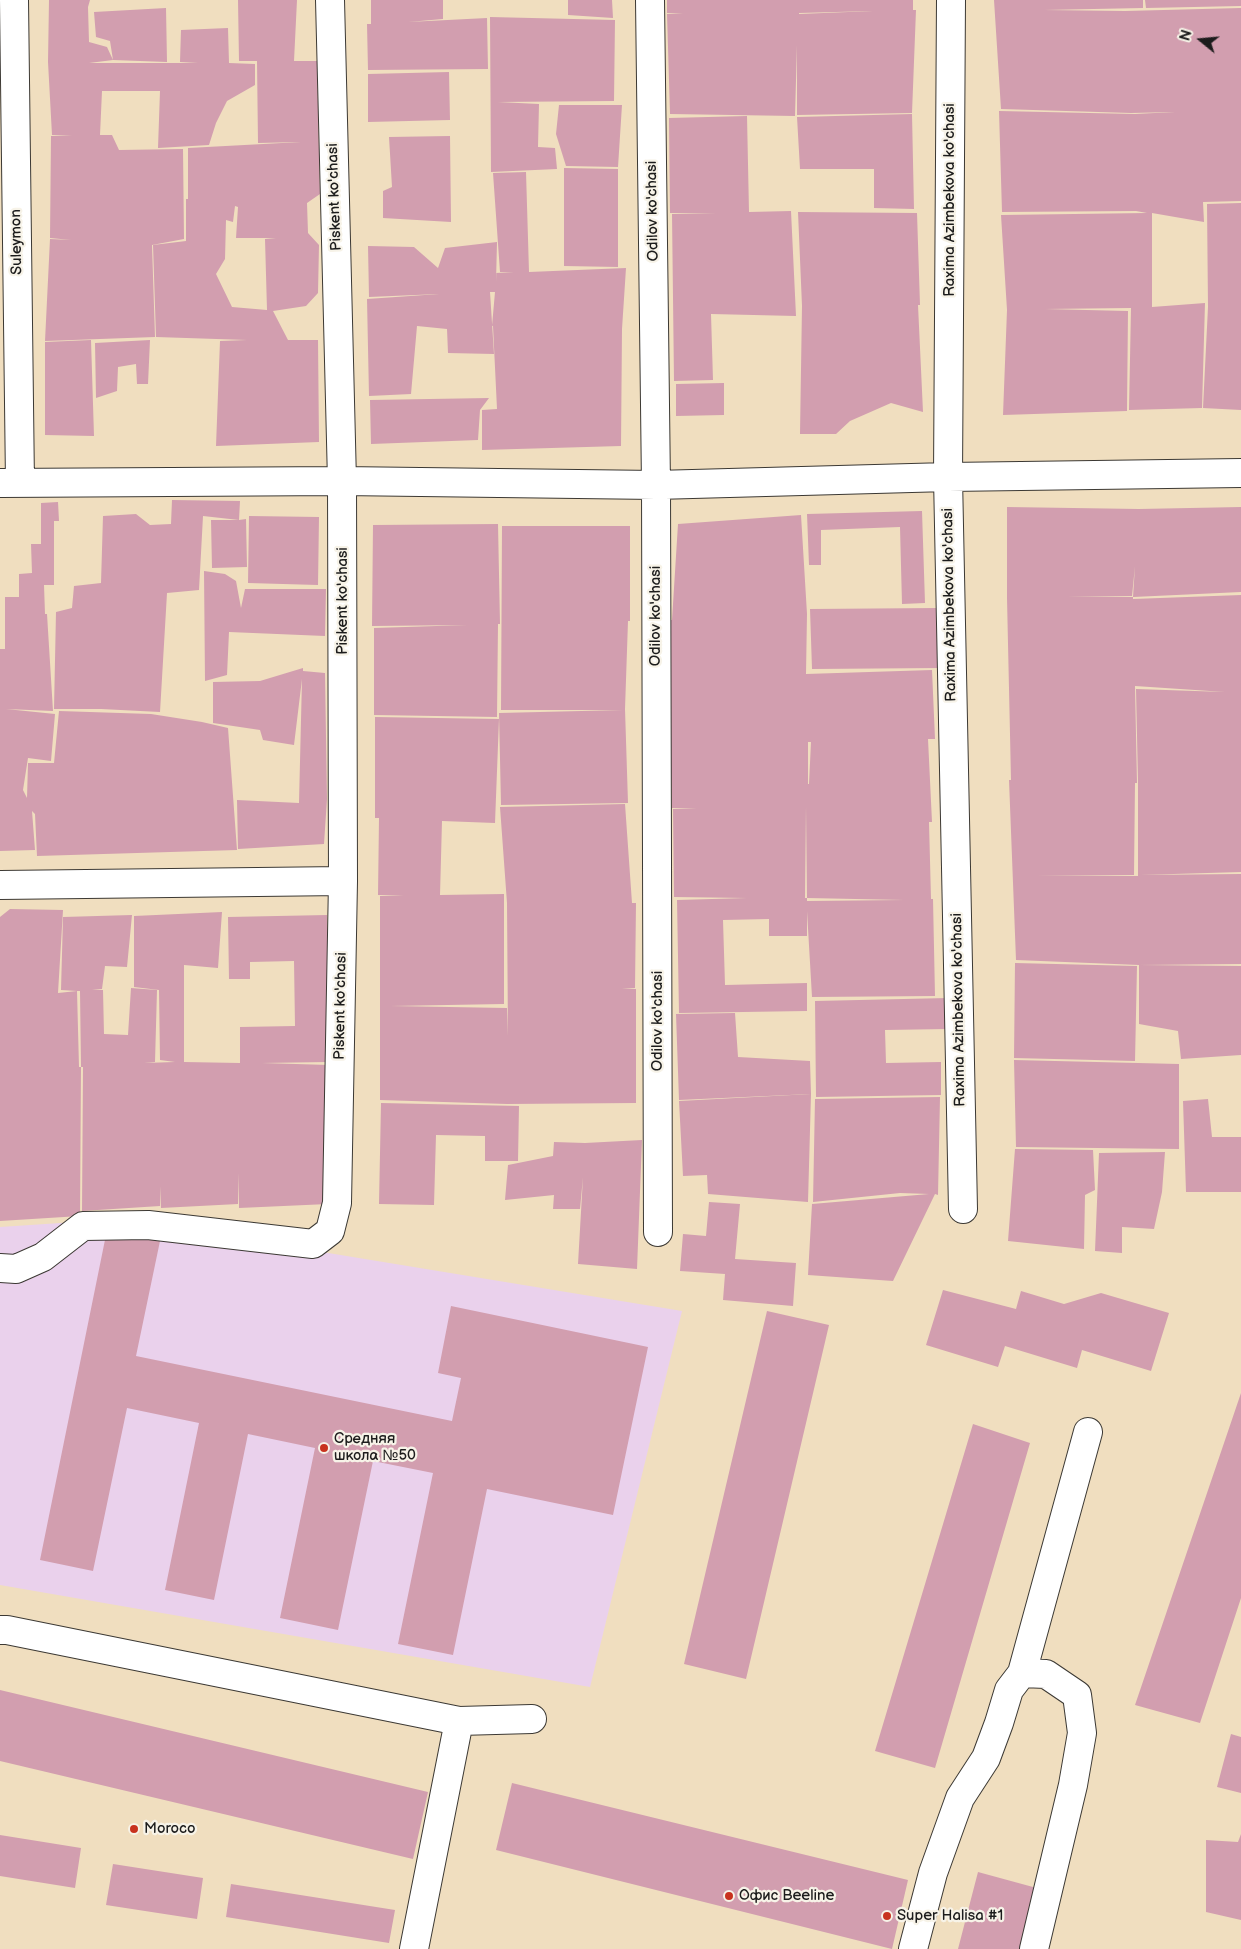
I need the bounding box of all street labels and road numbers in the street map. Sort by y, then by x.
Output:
street label: Raxima Azimbekova ko'chasi [941,103,959,297]
street label: Piskent ko'chasi [324,143,346,251]
street label: Odilov ko'chasi [643,161,663,261]
street label: Suleymon [7,209,27,275]
street label: Raxima Azimbekova ko'chasi [939,508,961,702]
street label: Piskent ko'chasi [334,547,352,655]
street label: Odilov ko'chasi [647,566,665,666]
street label: Raxima Azimbekova ko'chasi [948,913,970,1107]
street label: Piskent ko'chasi [331,952,351,1060]
street label: Odilov ko'chasi [649,971,667,1071]

